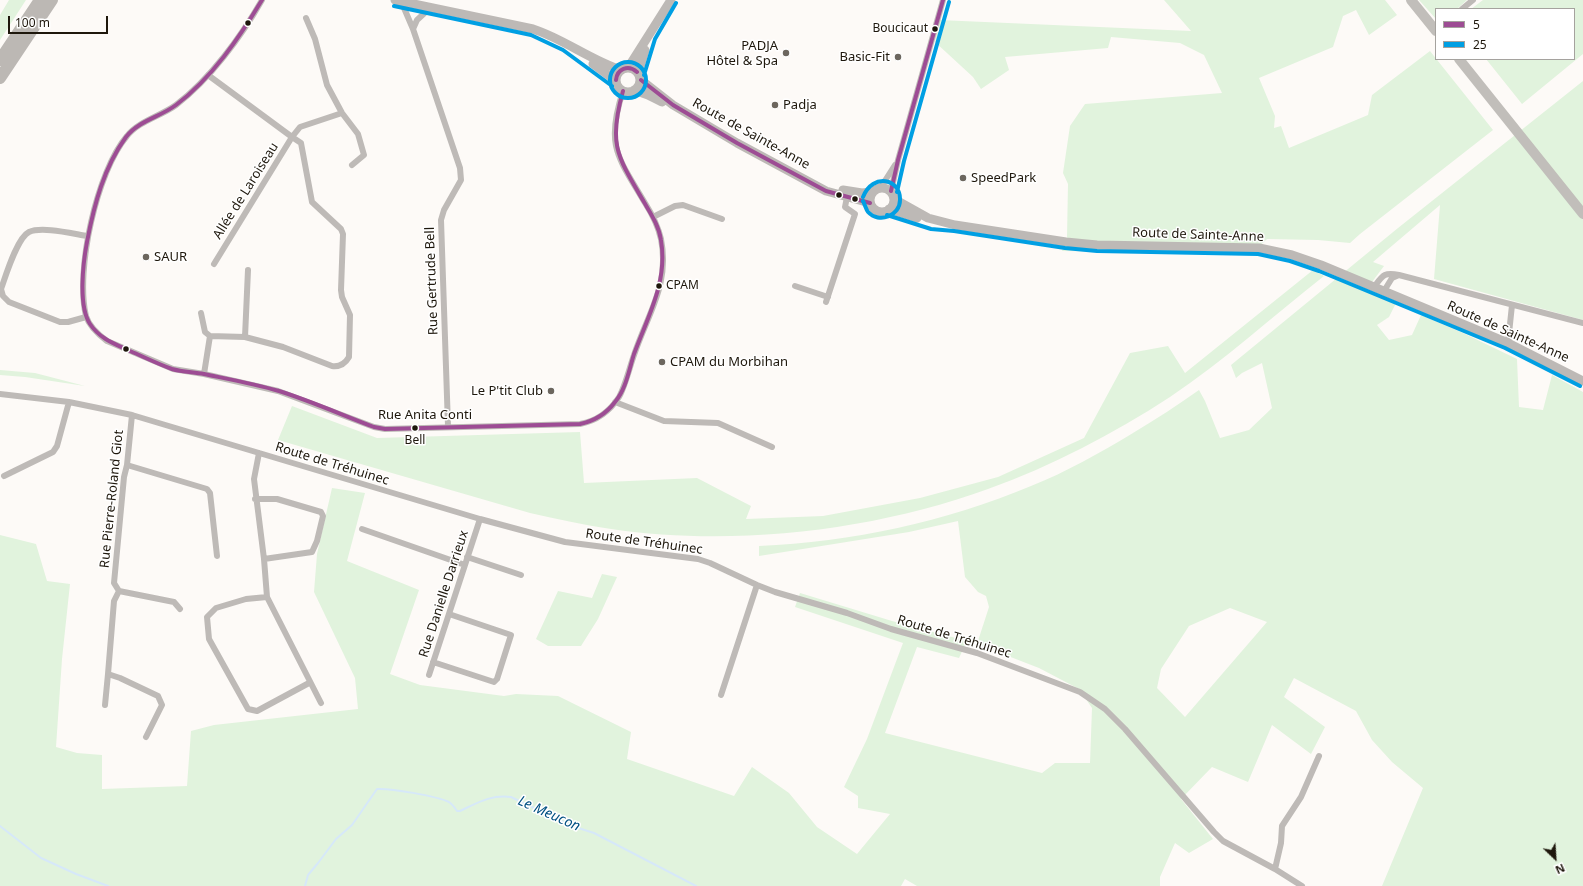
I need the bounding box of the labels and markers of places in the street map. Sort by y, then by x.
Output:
unlabelled marker [243,18,253,28]
place label: Boucicaut [872,22,928,36]
marker: Boucicaut [930,24,940,34]
place label: PADJA Hôtel & Spa [706,38,778,69]
marker: PADJA Hôtel & Spa [781,48,791,58]
place label: Basic-Fit [839,49,890,65]
marker: Basic-Fit [893,52,903,62]
place label: Padja [783,97,817,113]
marker: Padja [770,100,780,110]
place label: SpeedPark [971,170,1036,186]
marker: SpeedPark [958,173,968,183]
unlabelled marker [834,190,844,200]
unlabelled marker [850,194,860,204]
place label: SAUR [154,249,187,265]
marker: SAUR [141,252,151,262]
place label: CPAM [666,279,699,293]
marker: CPAM [654,281,664,291]
unlabelled marker [121,344,131,354]
place label: CPAM du Morbihan [670,354,788,370]
marker: CPAM du Morbihan [657,357,667,367]
place label: Le P'tit Club [471,383,543,399]
marker: Le P'tit Club [546,386,556,396]
marker: Bell [410,423,420,433]
place label: Bell [405,434,425,448]

